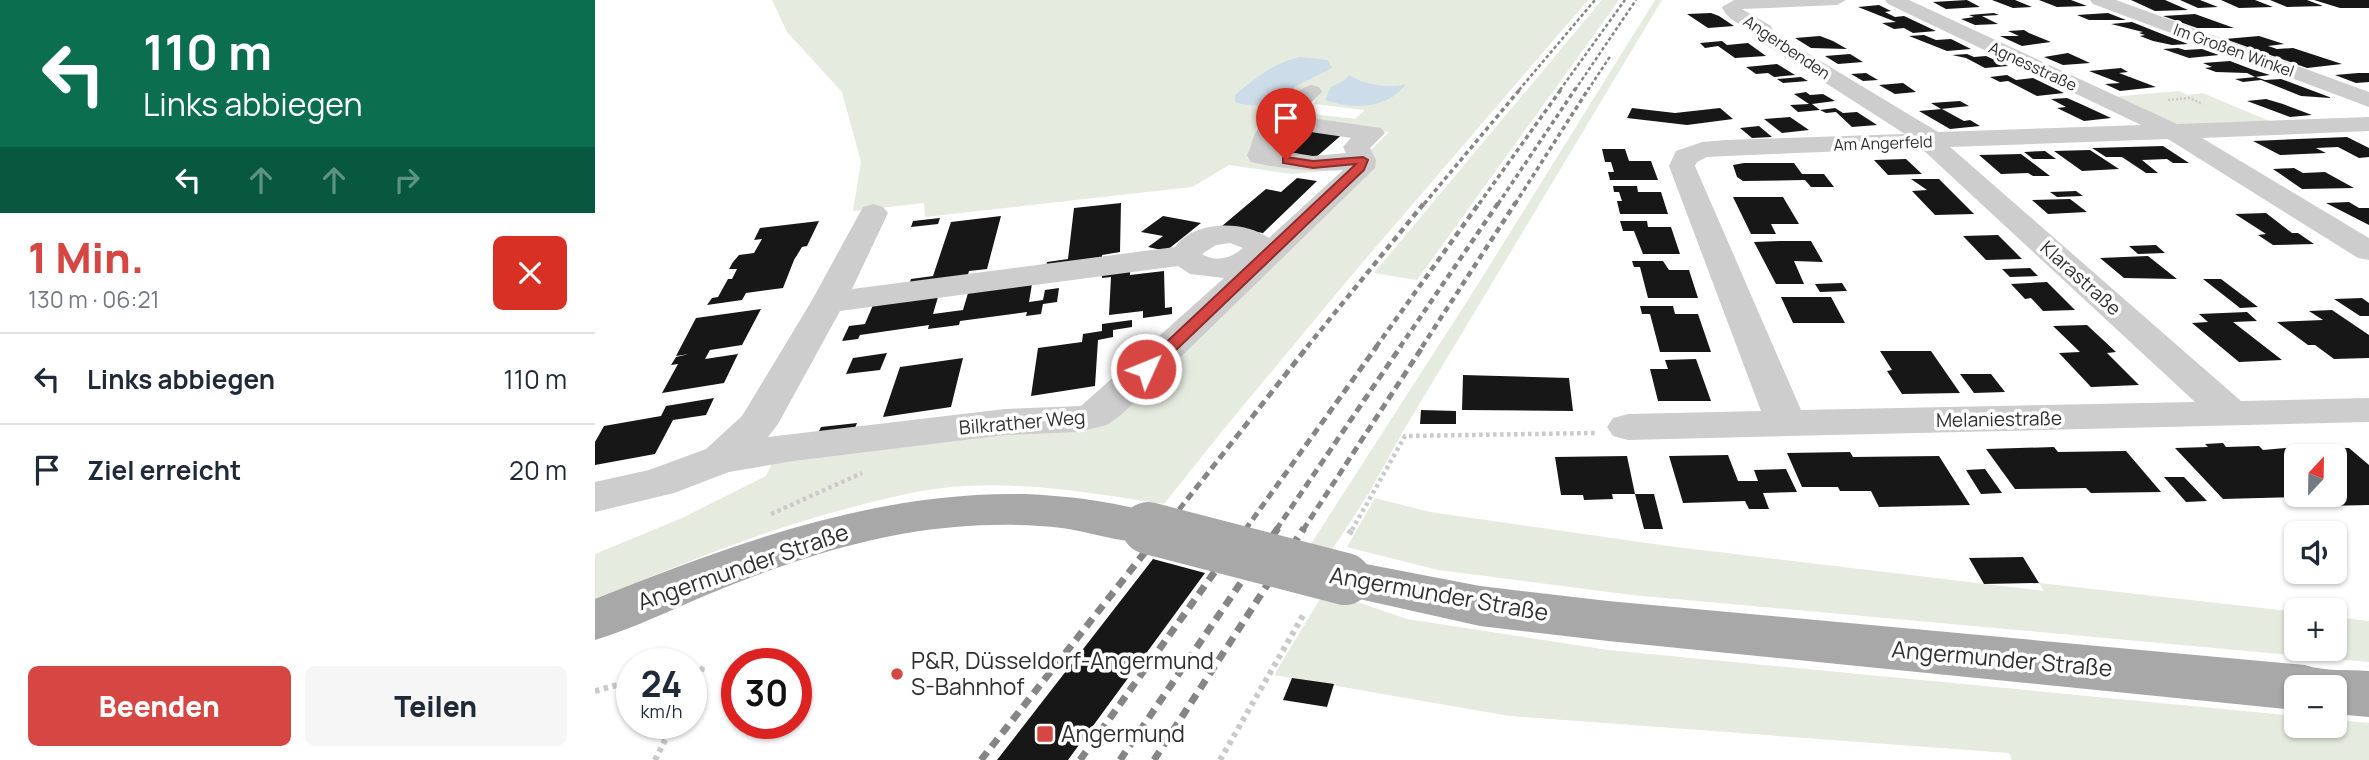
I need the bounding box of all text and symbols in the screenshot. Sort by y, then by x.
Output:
street label: Angerbenden [1739,10,1835,84]
text: 110 m [143,18,272,85]
street label: Im Großen Winkel [2171,18,2297,82]
icon: left [28,28,119,119]
street label: Agnesstraße [1985,36,2081,96]
text: Links abbiegen [143,82,363,126]
pin [1256,88,1316,160]
icon: arrive [1267,99,1305,137]
street label: Am Angerfeld [1833,130,1933,156]
icon: left [169,161,207,199]
icon: ahead [242,161,280,199]
icon: ahead [315,161,353,199]
icon: right [388,161,426,199]
text: 1 Min. [28,228,144,286]
street label: Klarastraße [2035,235,2127,321]
button: close [493,236,567,310]
text: 130 m · 06:21 [28,283,160,315]
position arrow [1109,332,1183,406]
icon: left [28,360,66,398]
text: Links abbiegen [87,361,275,397]
text: 110 m [504,361,567,397]
street label: Bilkrather Weg [958,404,1086,440]
street label: Melaniestraße [1936,405,2062,433]
north arrow [2284,444,2347,508]
map controls [2284,444,2347,738]
icon: arrive [28,451,66,489]
text: Ziel erreicht [87,452,241,488]
text: 20 m [509,452,567,488]
street label: Angermunder Straße [633,515,853,617]
button: sound [2284,521,2347,584]
street label: Angermunder Straße [1327,558,1551,628]
button: + [2284,598,2347,661]
street label: Angermunder Straße [1890,632,2114,684]
place label: P&R, Düsseldorf-Angermund S-Bahnhof [911,644,1214,702]
speed limit sign: 30 [721,648,812,739]
text: 24 [641,660,682,708]
button: Beenden [28,666,291,746]
button: Teilen [305,666,567,746]
marker: P&R, Düsseldorf-Angermund S-Bahnhof [889,666,905,682]
button: − [2284,675,2347,738]
text: km/h [641,699,682,723]
place label: Angermund [1061,717,1185,749]
marker: Angermund [1035,724,1055,744]

